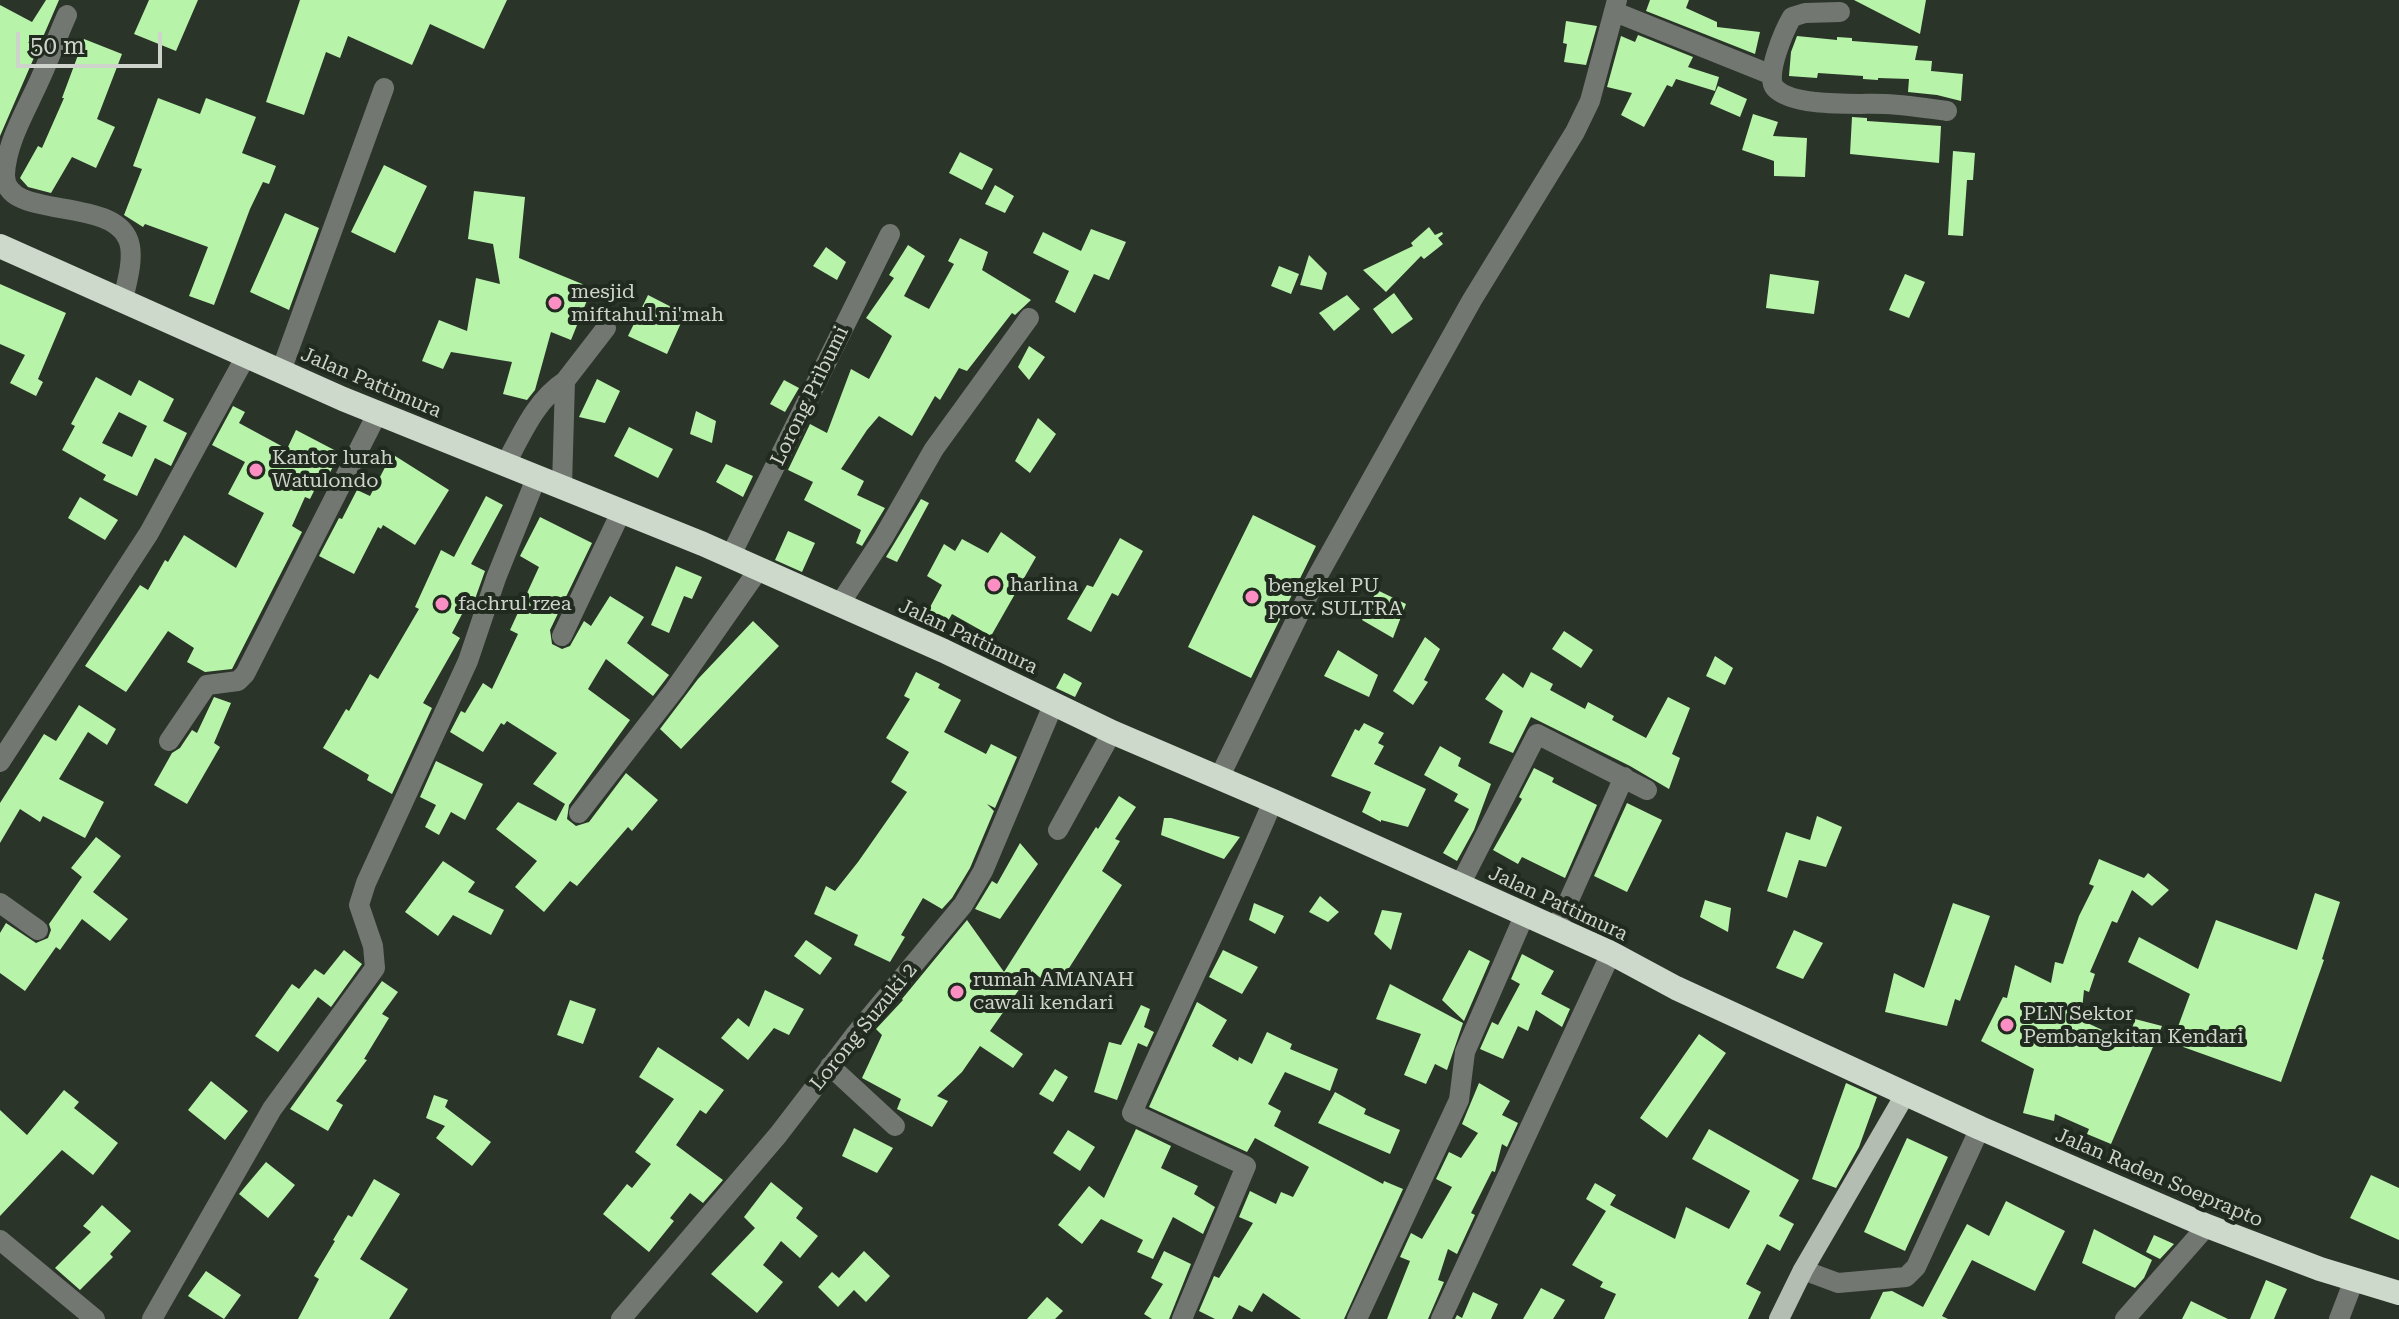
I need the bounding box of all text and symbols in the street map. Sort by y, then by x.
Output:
scale bar [20,16,166,66]
text: 50 m [30,32,85,60]
place label: mesjid miftahul ni'mah [571,280,724,327]
marker: mesjid miftahul ni'mah [546,294,564,312]
street label: Lorong Pribumi [766,322,854,470]
street label: Jalan Pattimura [297,343,445,423]
place label: Kantor lurah Watulondo [272,446,393,493]
marker: Kantor lurah Watulondo [247,461,265,479]
place label: harlina [1010,573,1078,597]
place label: bengkel PU prov. SULTRA [1268,574,1402,621]
marker: harlina [985,576,1003,594]
marker: bengkel PU prov. SULTRA [1243,588,1261,606]
place label: fachrul rzea [458,592,572,616]
street label: Jalan Pattimura [895,594,1041,680]
marker: fachrul rzea [433,595,451,613]
street label: Jalan Pattimura [1485,861,1631,947]
street label: Lorong Suzuki 2 [805,959,923,1095]
place label: rumah AMANAH cawali kendari [973,968,1134,1015]
marker: rumah AMANAH cawali kendari [948,983,966,1001]
place label: PLN Sektor Pembangkitan Kendari [2023,1002,2244,1049]
marker: PLN Sektor Pembangkitan Kendari [1998,1016,2016,1034]
street label: Jalan Raden Soeprapto [2052,1123,2266,1233]

